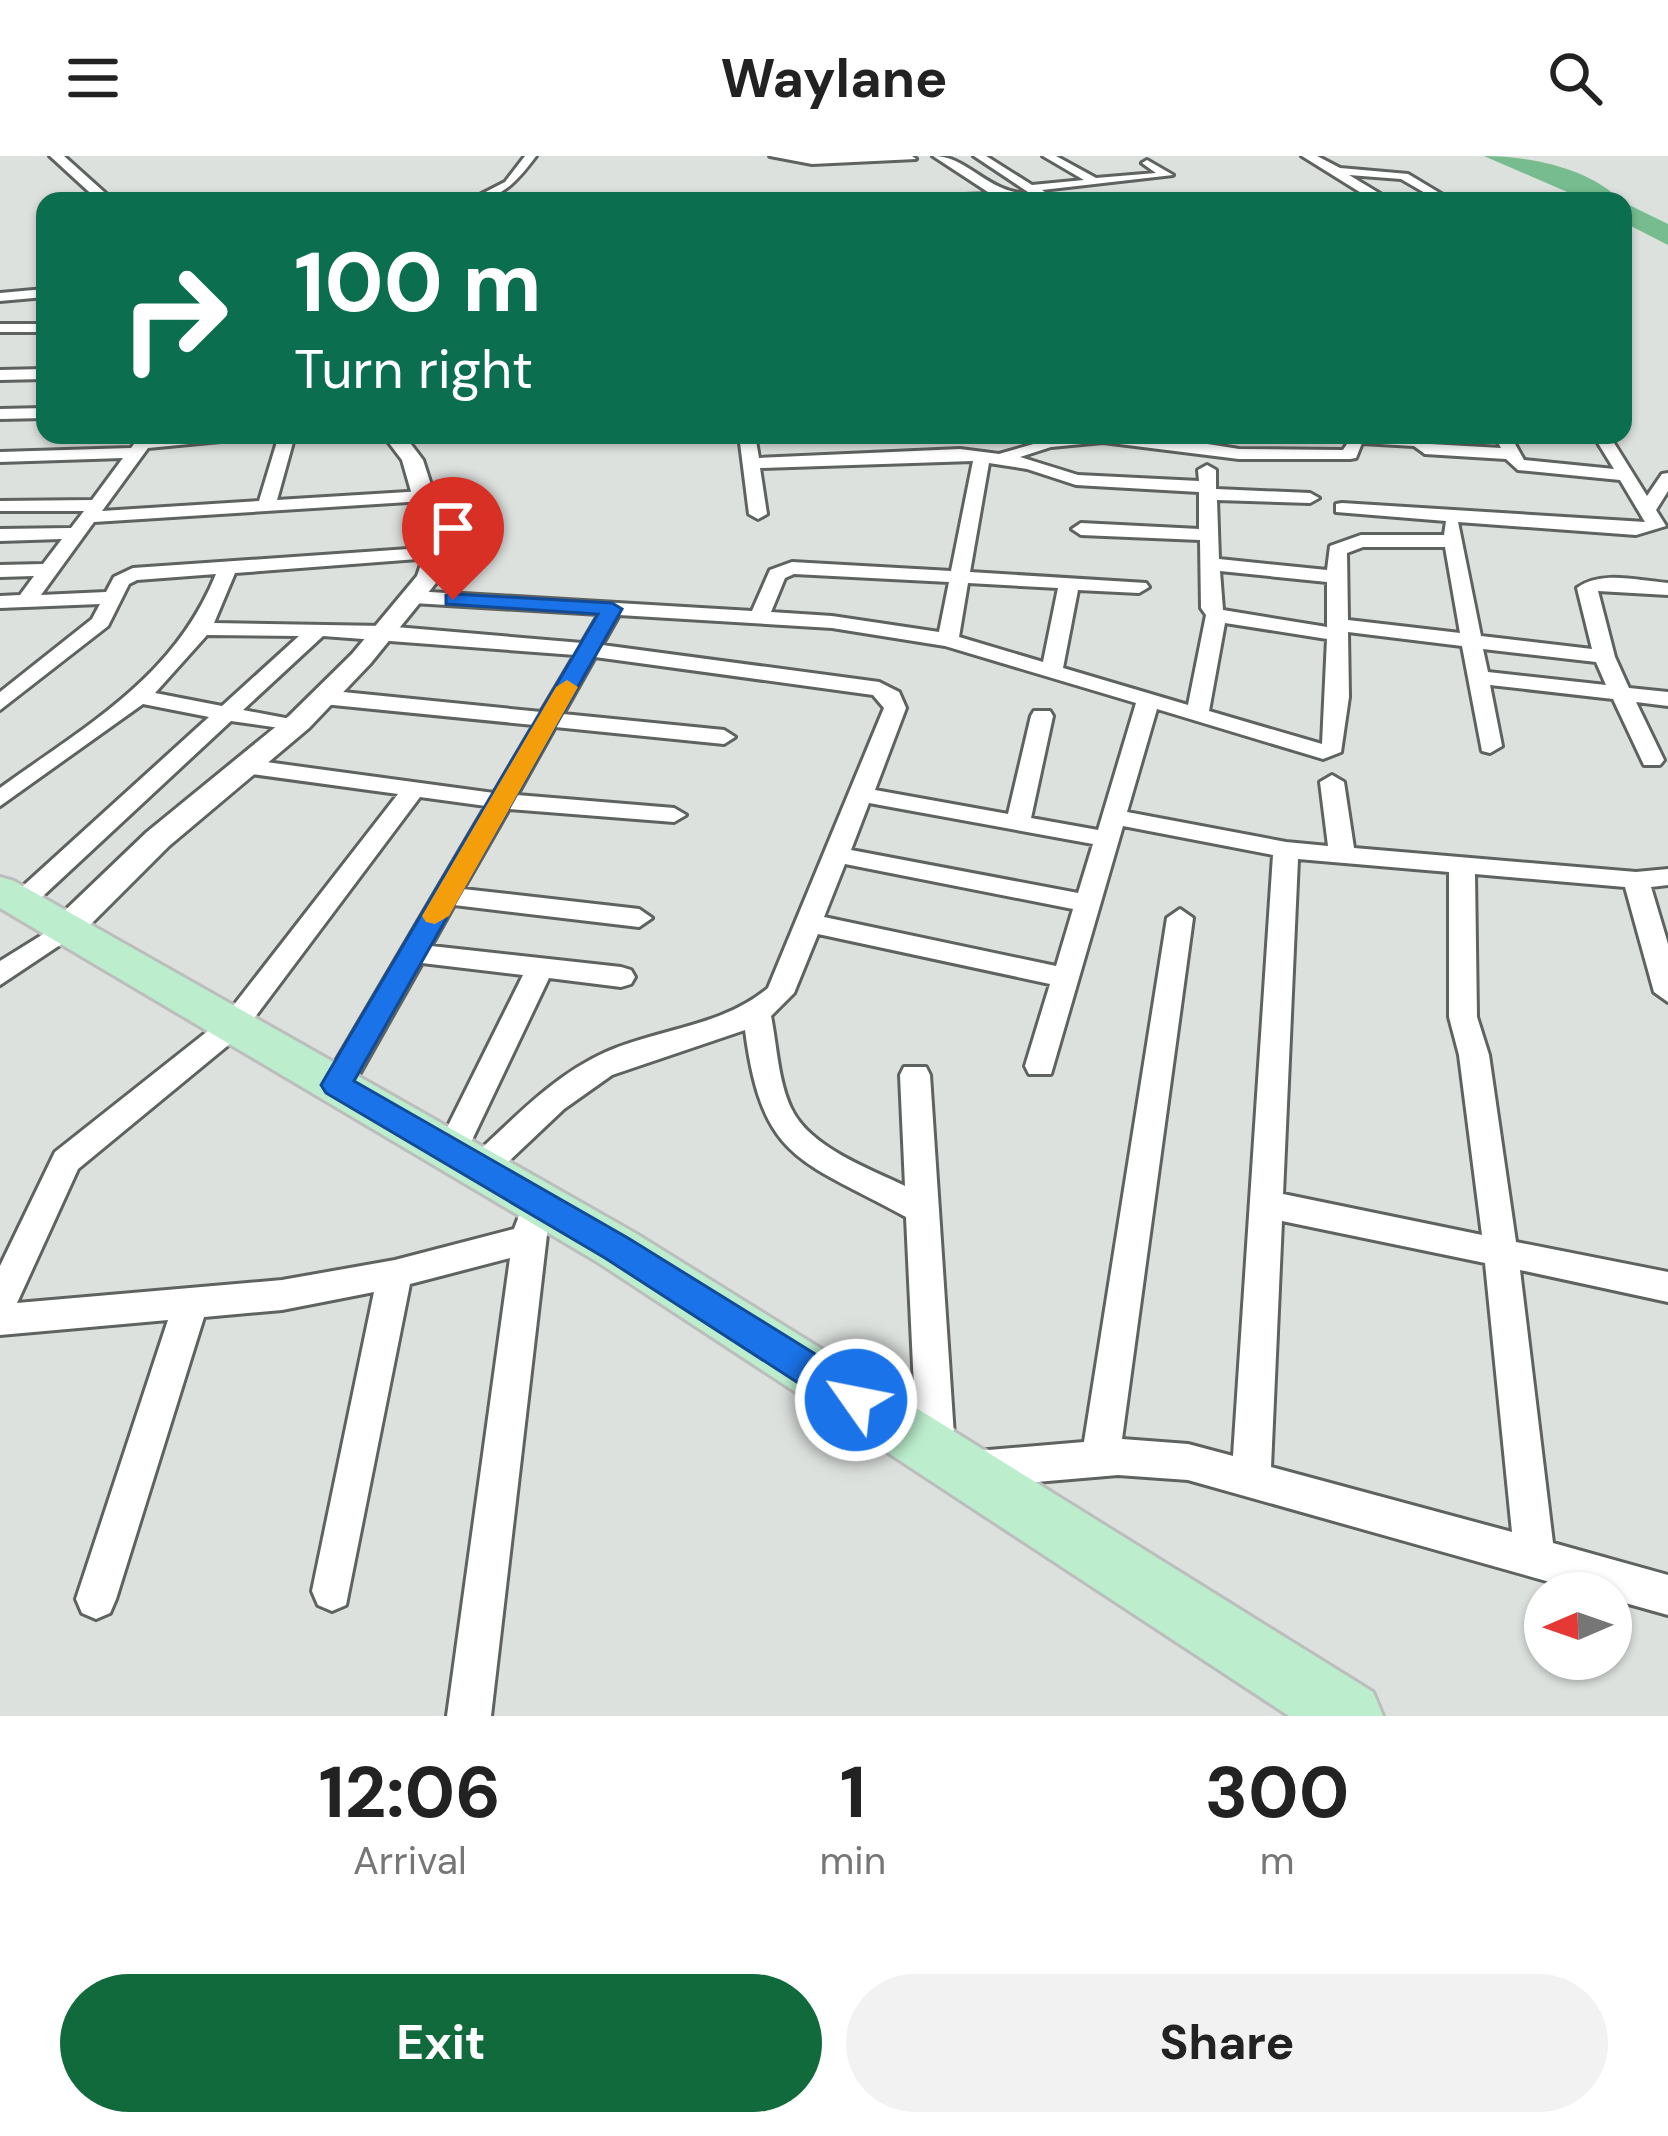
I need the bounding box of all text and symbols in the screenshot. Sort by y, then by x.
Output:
text: Waylane [721,43,947,114]
icon: menu [60,45,126,111]
icon: search [1542,45,1608,111]
text: 100 m [294,228,542,337]
icon: right [96,240,252,396]
text: Turn right [294,334,533,405]
pin [402,477,504,600]
icon: arrive [420,495,486,561]
position arrow [793,1337,919,1463]
north arrow [1524,1572,1632,1680]
map controls [1524,1572,1632,1680]
text: 12:06 [319,1746,501,1839]
text: 1 [840,1746,866,1839]
text: 300 [1205,1746,1349,1839]
text: Arrival [353,1835,467,1886]
text: min [820,1835,886,1886]
text: m [1260,1835,1294,1886]
button: Exit [60,1974,822,2112]
button: Share [846,1974,1608,2112]

